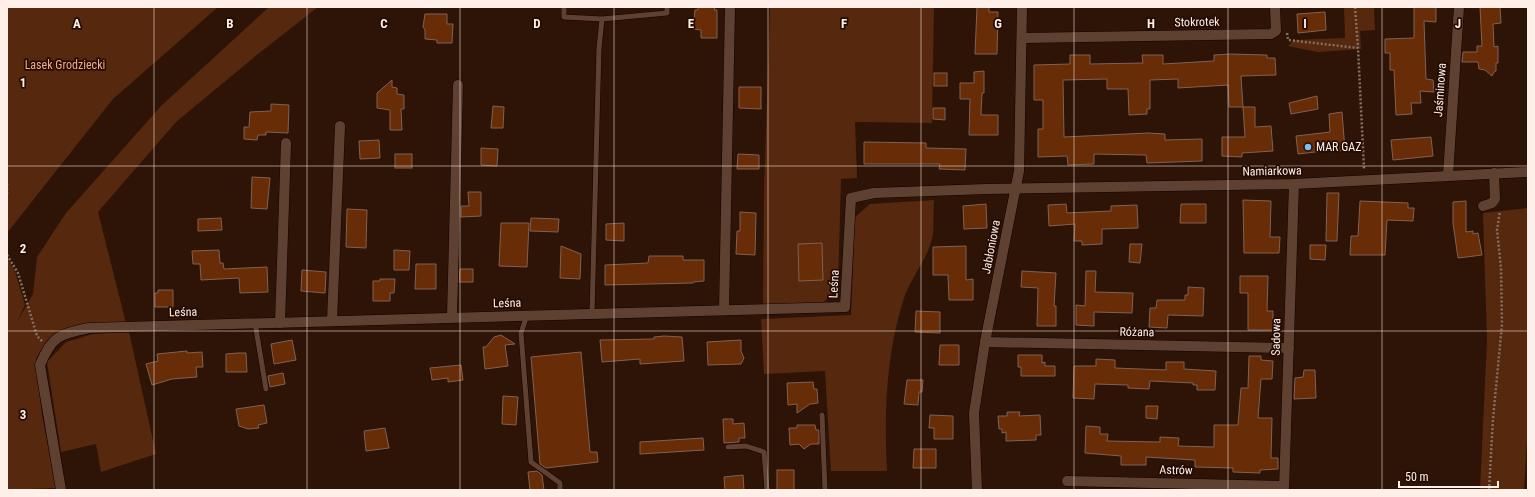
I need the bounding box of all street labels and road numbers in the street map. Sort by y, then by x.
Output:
street label: Stokrotek [1174,15,1220,29]
street label: Jaśminowa [1431,62,1449,118]
street label: Namiarkowa [1242,163,1302,179]
street label: Jabłoniowa [979,219,1003,275]
street label: Leśna [826,269,842,299]
street label: Leśna [493,296,522,310]
street label: Leśna [169,305,198,319]
street label: Sadowa [1269,318,1283,356]
street label: Różana [1119,325,1155,339]
street label: Astrów [1159,463,1193,477]

